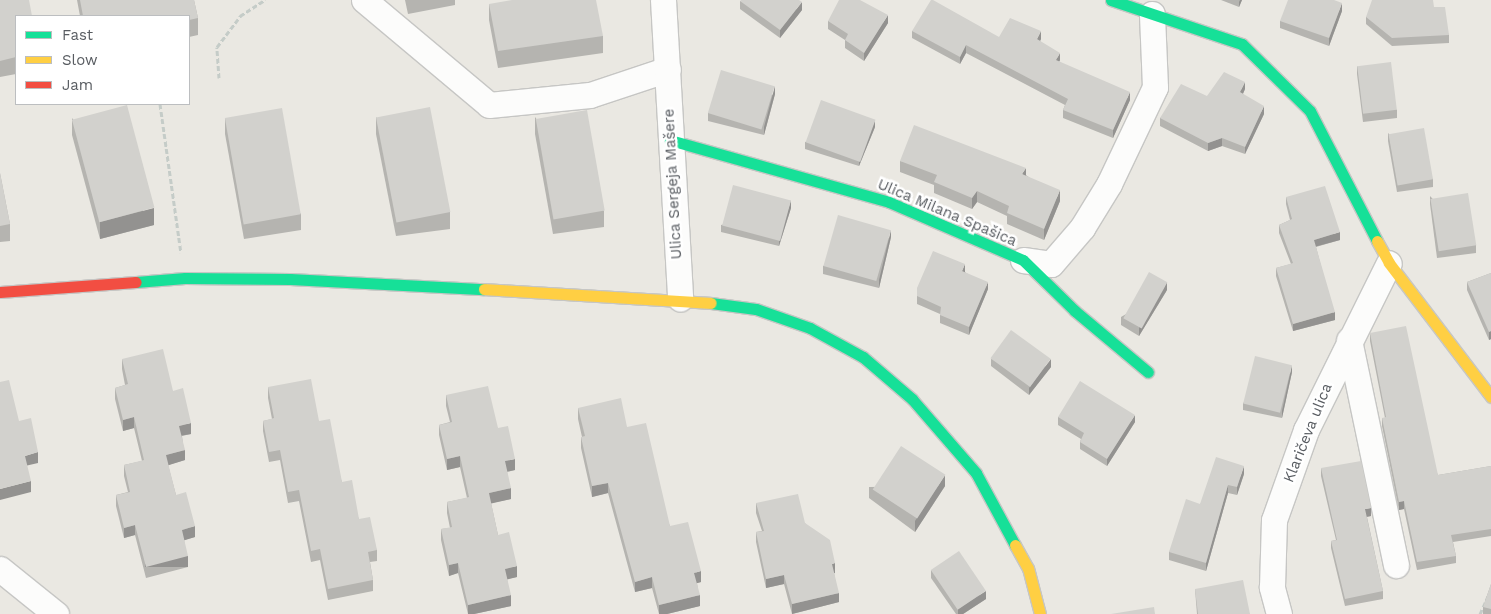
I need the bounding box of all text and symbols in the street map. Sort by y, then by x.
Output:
legend [15,15,190,105]
text: Fast [62,26,93,44]
text: Slow [62,51,98,69]
text: Jam [62,76,93,94]
street label: Ulica Sergeja Mašere [660,108,686,260]
street label: Ulica Milana Spašica [874,175,1020,251]
street label: Klaričeva ulica [1280,381,1336,485]

